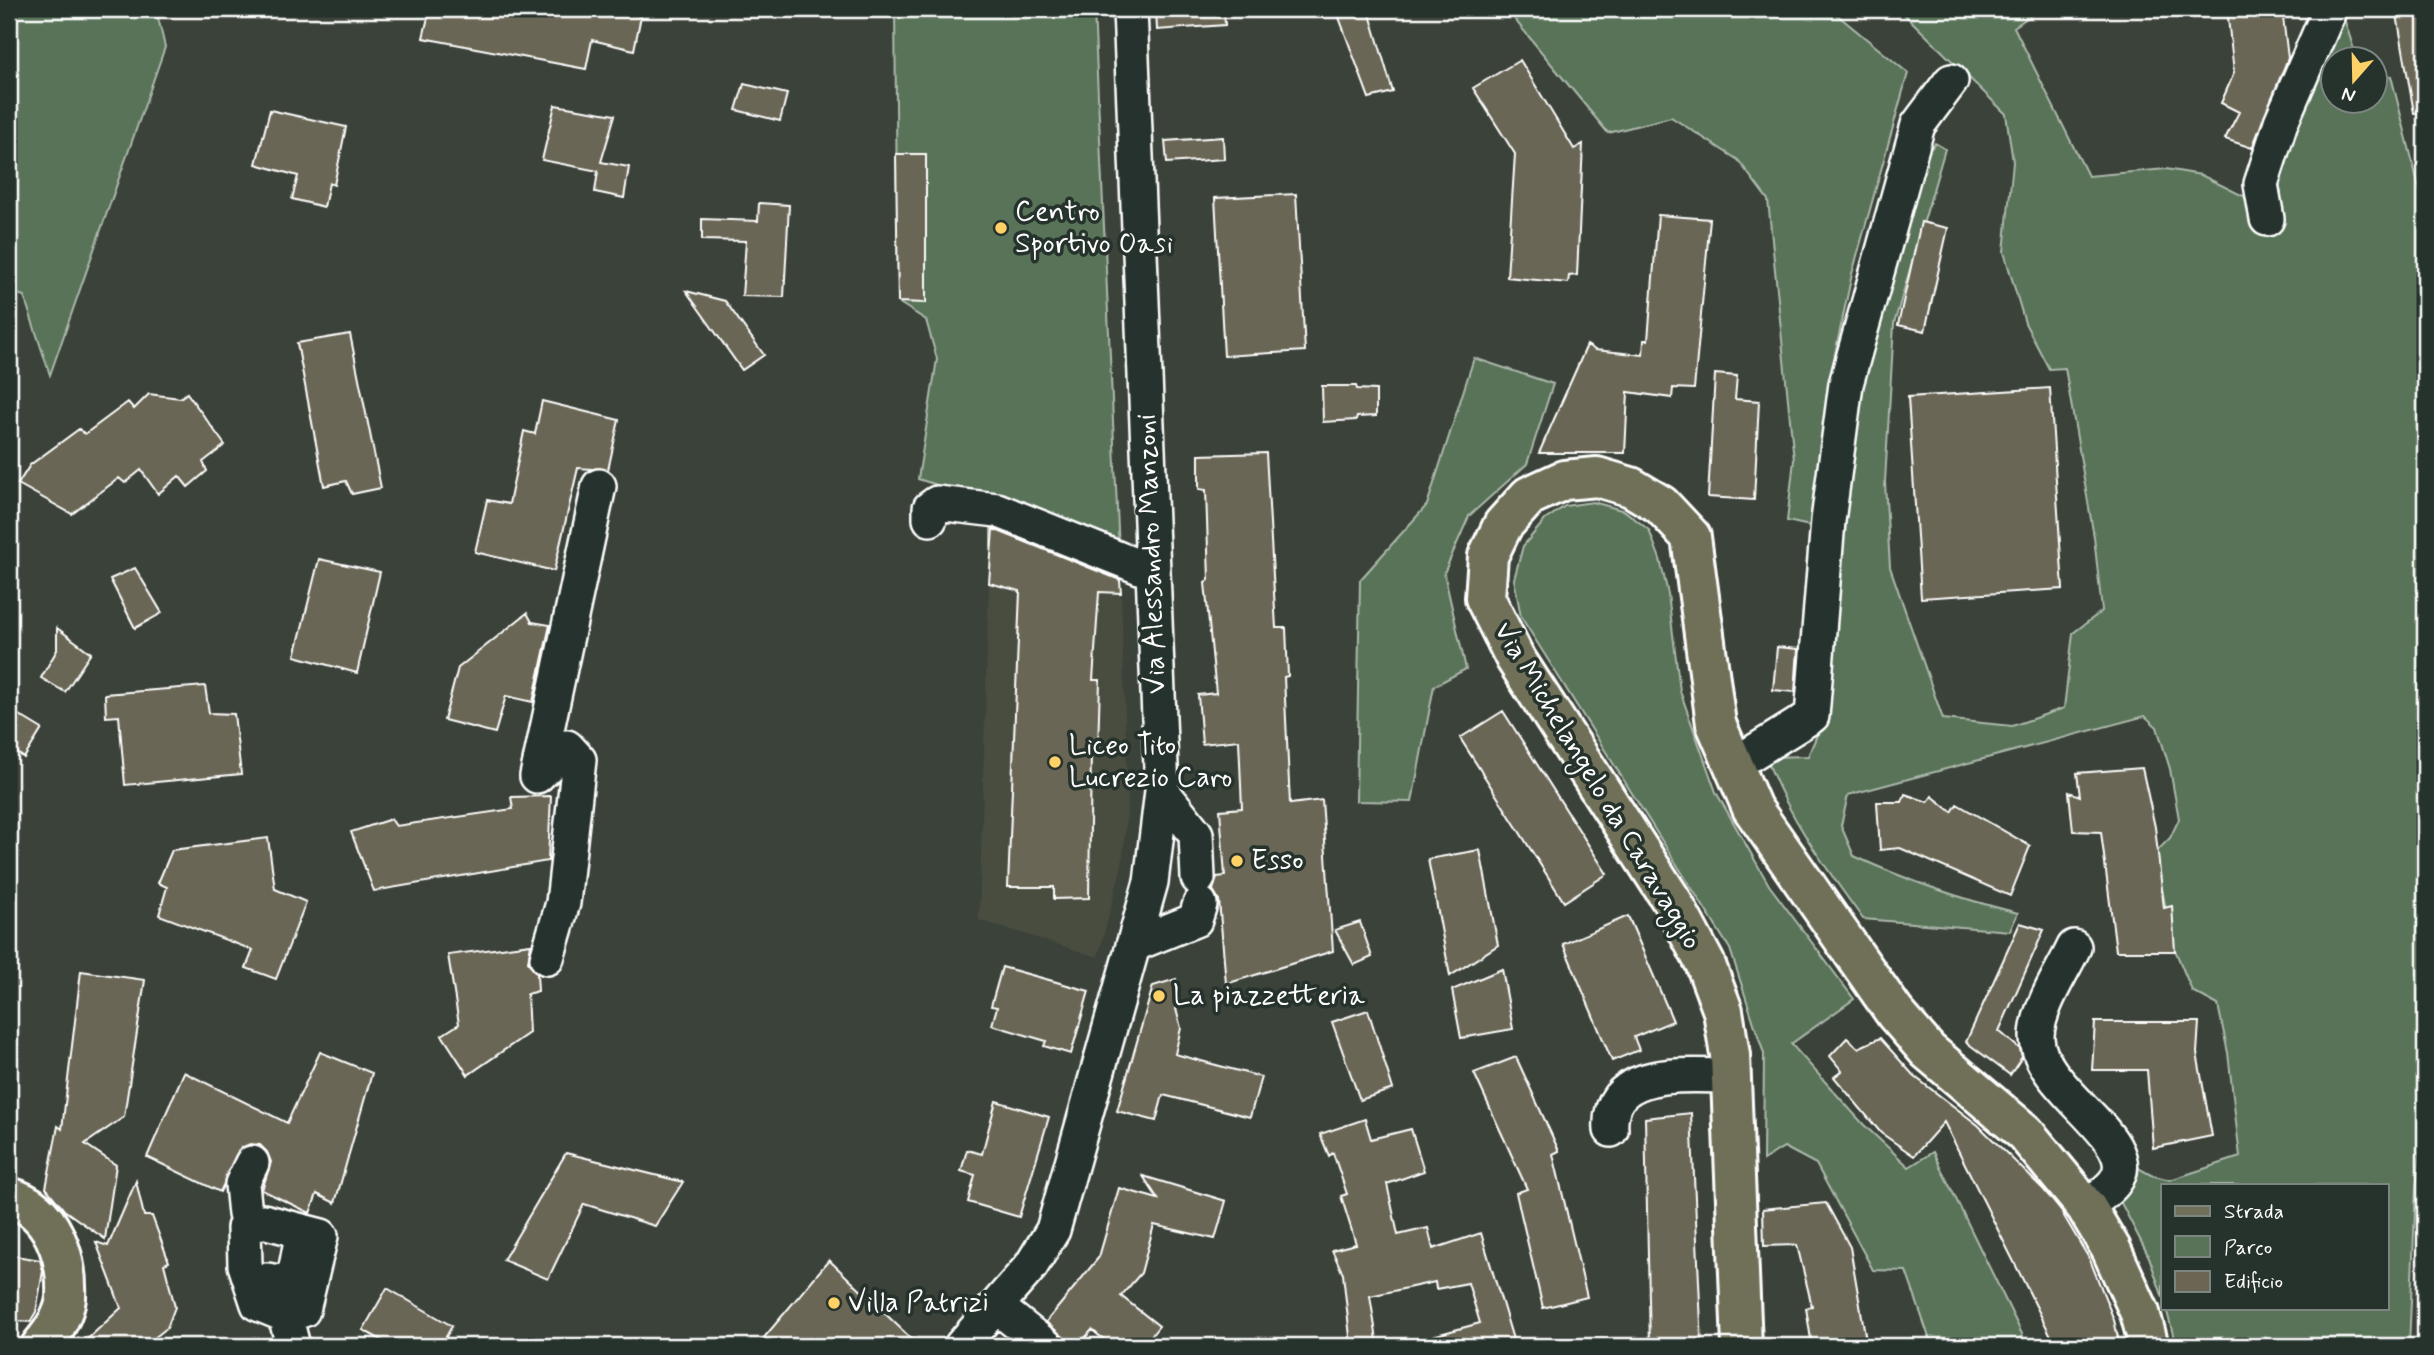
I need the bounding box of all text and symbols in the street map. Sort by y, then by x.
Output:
north arrow [2318,46,2388,116]
text: N [2338,81,2359,108]
place label: Centro Sportivo Oasi [1015,194,1173,263]
marker: Centro Sportivo Oasi [993,220,1009,236]
street label: Via Alessandro Manzoni [1129,413,1175,695]
street label: Via Michelangelo da Caravaggio [1483,615,1710,958]
place label: Liceo Tito Lucrezio Caro [1069,728,1232,797]
marker: Liceo Tito Lucrezio Caro [1047,754,1063,770]
place label: Esso [1251,843,1304,880]
marker: Esso [1229,853,1245,869]
place label: La piazzetteria [1173,978,1365,1015]
marker: La piazzetteria [1151,988,1167,1004]
legend [2161,1184,2388,1310]
text: Strada [2224,1198,2284,1226]
text: Parco [2224,1234,2272,1262]
text: Edificio [2224,1268,2283,1296]
place label: Villa Patrizi [848,1285,989,1322]
marker: Villa Patrizi [826,1295,842,1311]

